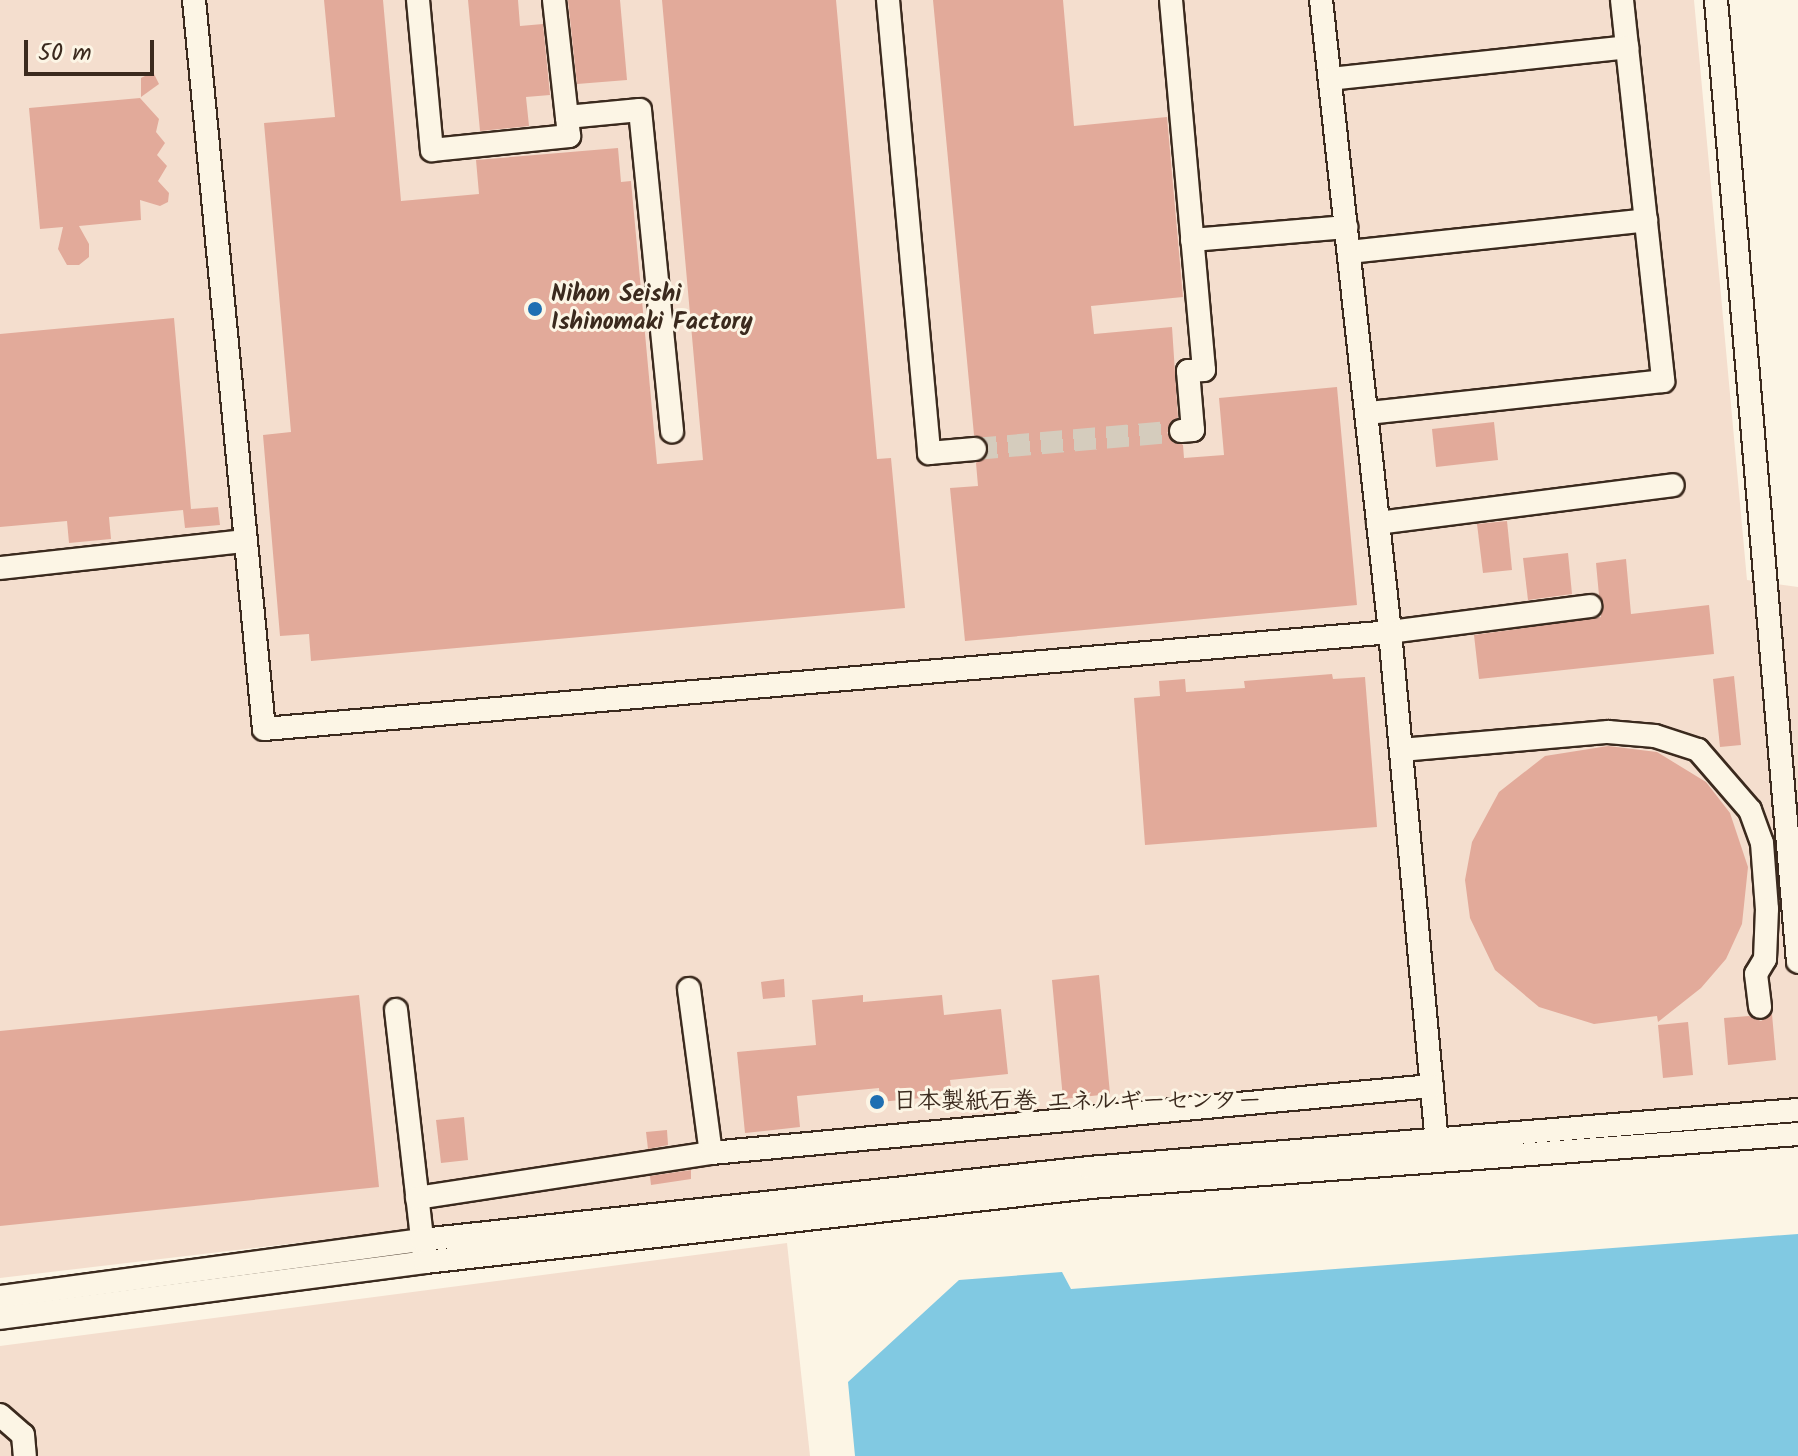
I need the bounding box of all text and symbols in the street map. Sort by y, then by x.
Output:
scale bar [28,24,158,74]
text: 50 m [38,34,92,73]
place label: Nihon Seishi Ishinomaki Factory [551,281,753,337]
marker: Nihon Seishi Ishinomaki Factory [526,300,544,318]
place label: 日本製紙石巻 エネルギーセンター [893,1088,1262,1116]
marker: 日本製紙石巻 エネルギーセンター [868,1093,886,1111]

